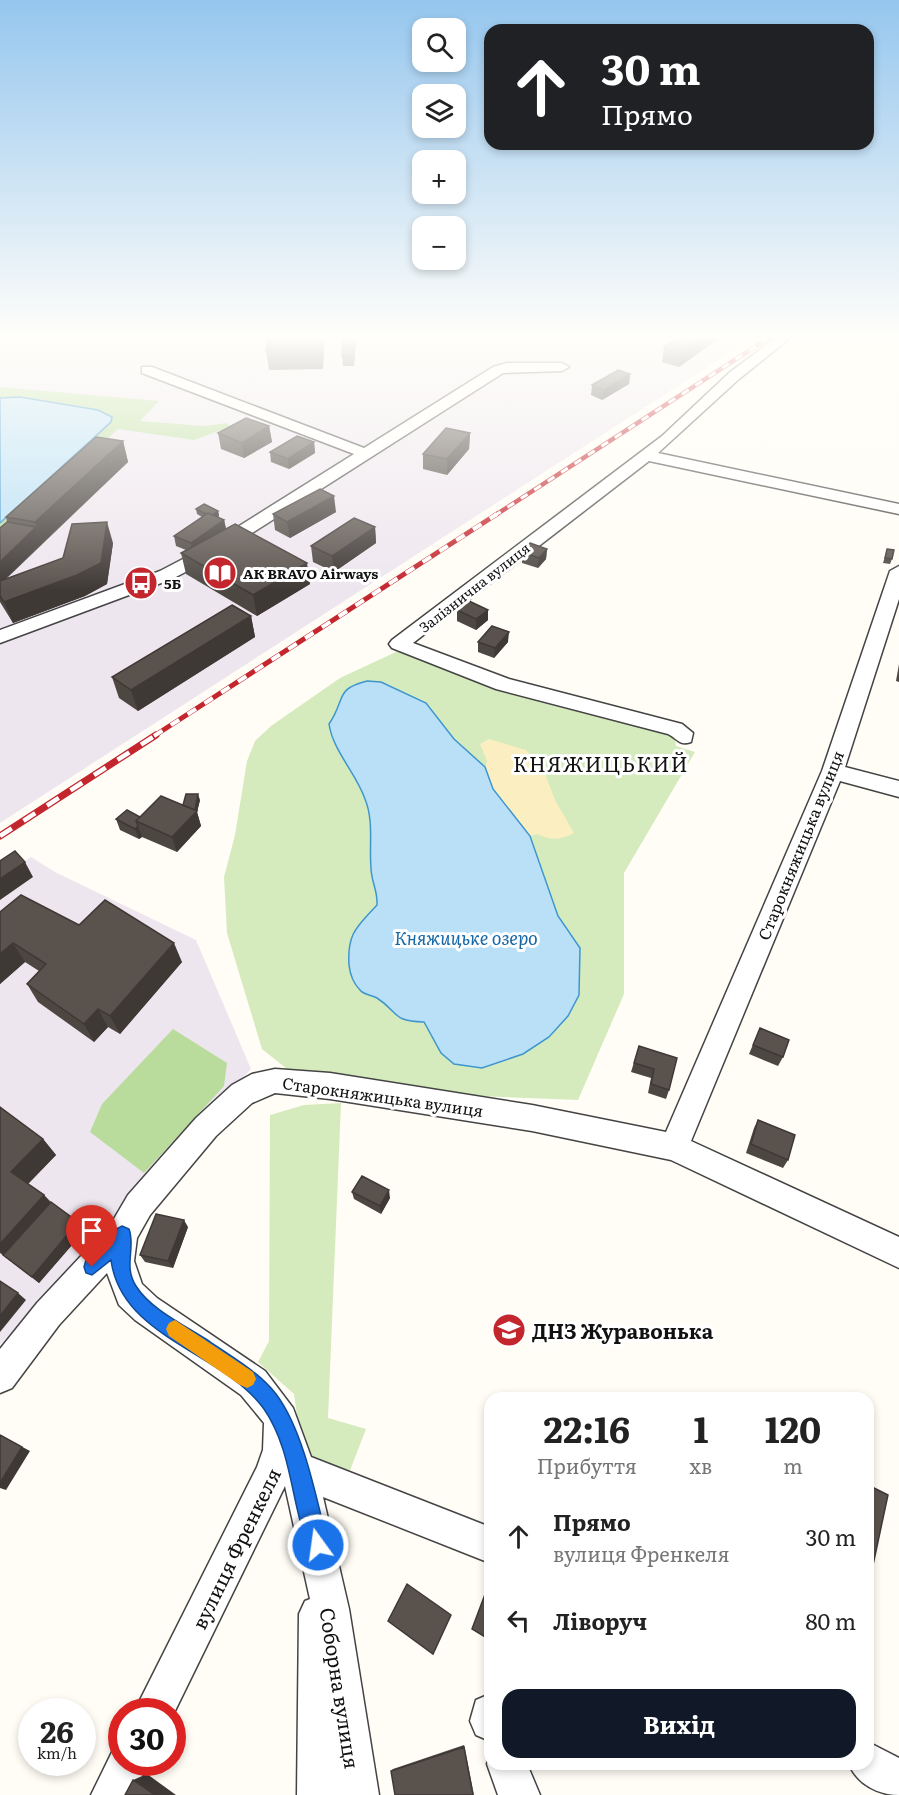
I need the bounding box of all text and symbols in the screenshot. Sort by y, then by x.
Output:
map controls [412,18,466,270]
button: search [412,18,466,72]
text: 30 m [601,36,701,98]
icon: ahead [502,48,580,126]
button: layers [412,84,466,138]
text: Прямо [601,93,693,133]
button: + [412,150,466,204]
button: − [412,216,466,270]
street label: Залізнична вулиця [414,537,534,637]
library icon: АК BRAVO Airways [202,555,238,591]
place label: АК BRAVO Airways [243,563,378,583]
bus stop icon: 5Б [123,565,159,601]
place label: 5Б [164,573,182,593]
street label: Старокняжицька вулиця [751,747,849,943]
district label: КНЯЖИЦЬКИЙ [513,748,689,778]
water label: Княжицьке озеро [394,924,538,951]
street label: Старокняжицька вулиця [281,1070,485,1122]
pin [66,1205,117,1267]
icon: arrive [75,1214,108,1247]
school or university icon: ДНЗ Журавонька [491,1312,527,1348]
place label: ДНЗ Журавонька [532,1315,714,1345]
text: 22:16 [544,1401,630,1454]
text: 1 [693,1401,708,1454]
text: 120 [765,1401,821,1454]
text: Прибуття [537,1450,637,1480]
text: хв [690,1450,712,1480]
text: m [783,1450,803,1480]
street label: вулиця Френкеля [183,1462,287,1634]
text: Прямо [553,1505,631,1538]
position arrow [286,1513,350,1577]
icon: ahead [502,1520,535,1553]
text: 30 m [806,1520,856,1553]
text: вулиця Френкеля [553,1538,730,1568]
icon: left [502,1604,535,1637]
text: Ліворуч [553,1604,647,1637]
text: 80 m [805,1604,856,1637]
street label: Соборна вулиця [313,1605,369,1771]
button: Вихід [502,1689,856,1758]
speed limit sign: 30 [108,1698,186,1776]
text: 26 [40,1708,74,1752]
text: km/h [37,1741,77,1764]

